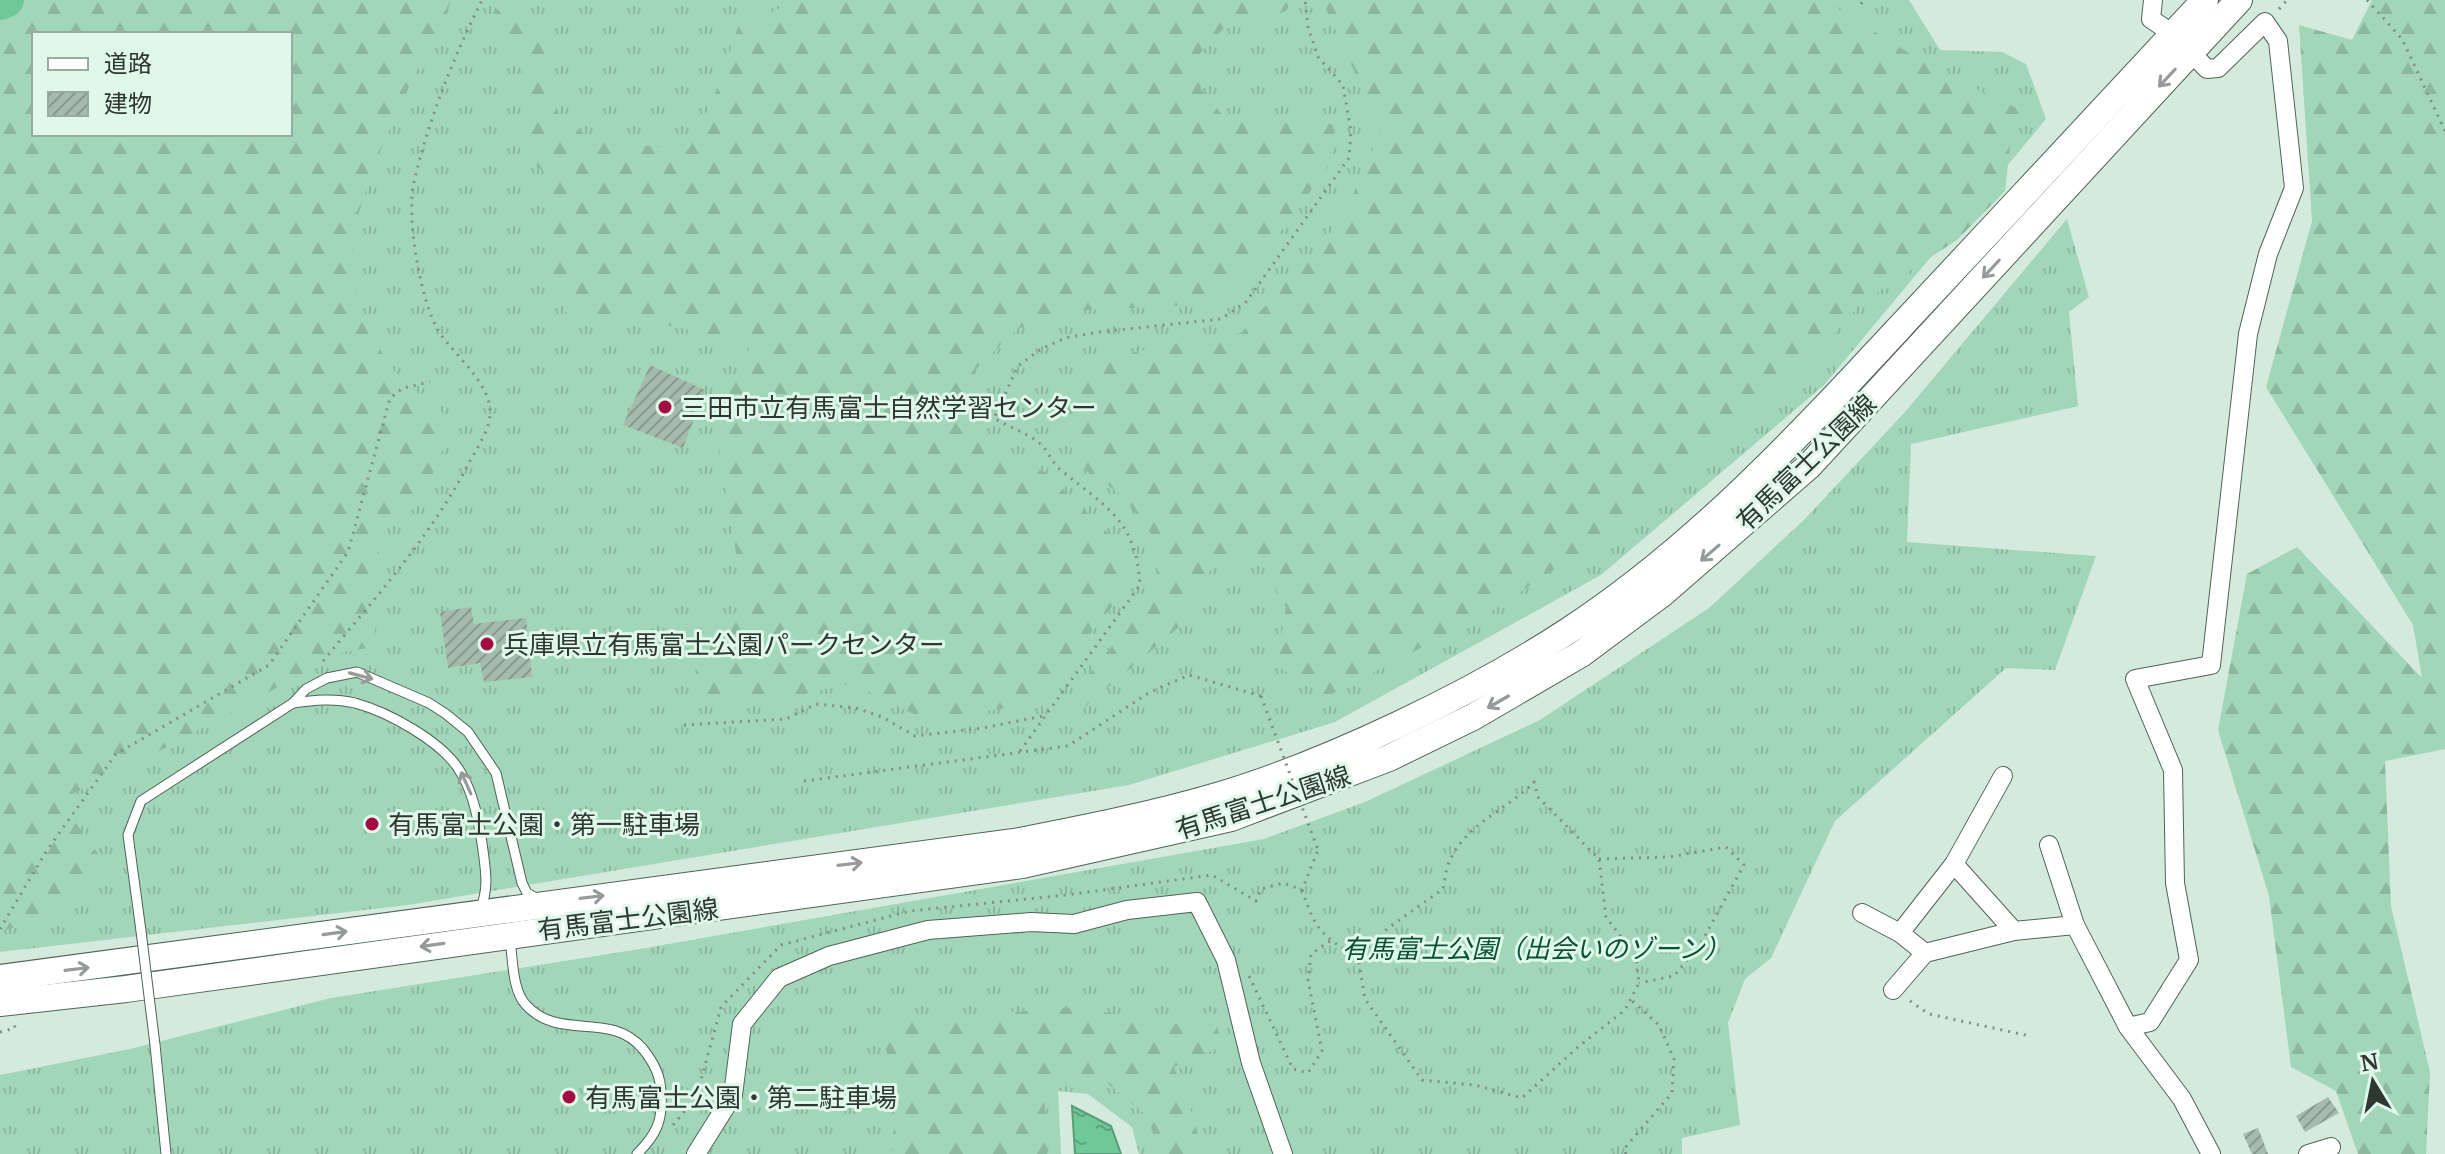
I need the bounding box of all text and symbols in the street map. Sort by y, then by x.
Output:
legend [32,32,292,136]
text: 道路 [104,48,152,79]
one-way arrow [2158,68,2177,88]
text: 建物 [104,88,152,119]
one-way arrow [1981,259,2000,279]
street label: 有馬富士公園線 [1729,387,1883,537]
place label: 三田市立有馬富士自然学習センター [681,391,1097,424]
marker: 三田市立有馬富士自然学習センター [656,398,674,416]
one-way arrow [1700,544,1720,562]
place label: 兵庫県立有馬富士公園パークセンター [503,628,945,661]
marker: 兵庫県立有馬富士公園パークセンター [478,635,496,653]
one-way arrow [348,669,373,684]
one-way arrow [1487,694,1510,710]
street label: 有馬富士公園線 [1171,758,1355,846]
one-way arrow [458,771,473,795]
place label: 有馬富士公園・第一駐車場 [388,808,700,841]
marker: 有馬富士公園・第一駐車場 [363,815,381,833]
one-way arrow [837,856,862,871]
one-way arrow [579,889,605,904]
street label: 有馬富士公園線 [536,892,720,946]
one-way arrow [322,925,347,940]
park label: 有馬富士公園（出会いのゾーン） [1342,932,1730,965]
one-way arrow [420,938,445,953]
one-way arrow [64,961,90,976]
north arrow [2333,1042,2413,1122]
text: N [2359,1047,2381,1078]
place label: 有馬富士公園・第二駐車場 [585,1081,897,1114]
marker: 有馬富士公園・第二駐車場 [560,1088,578,1106]

